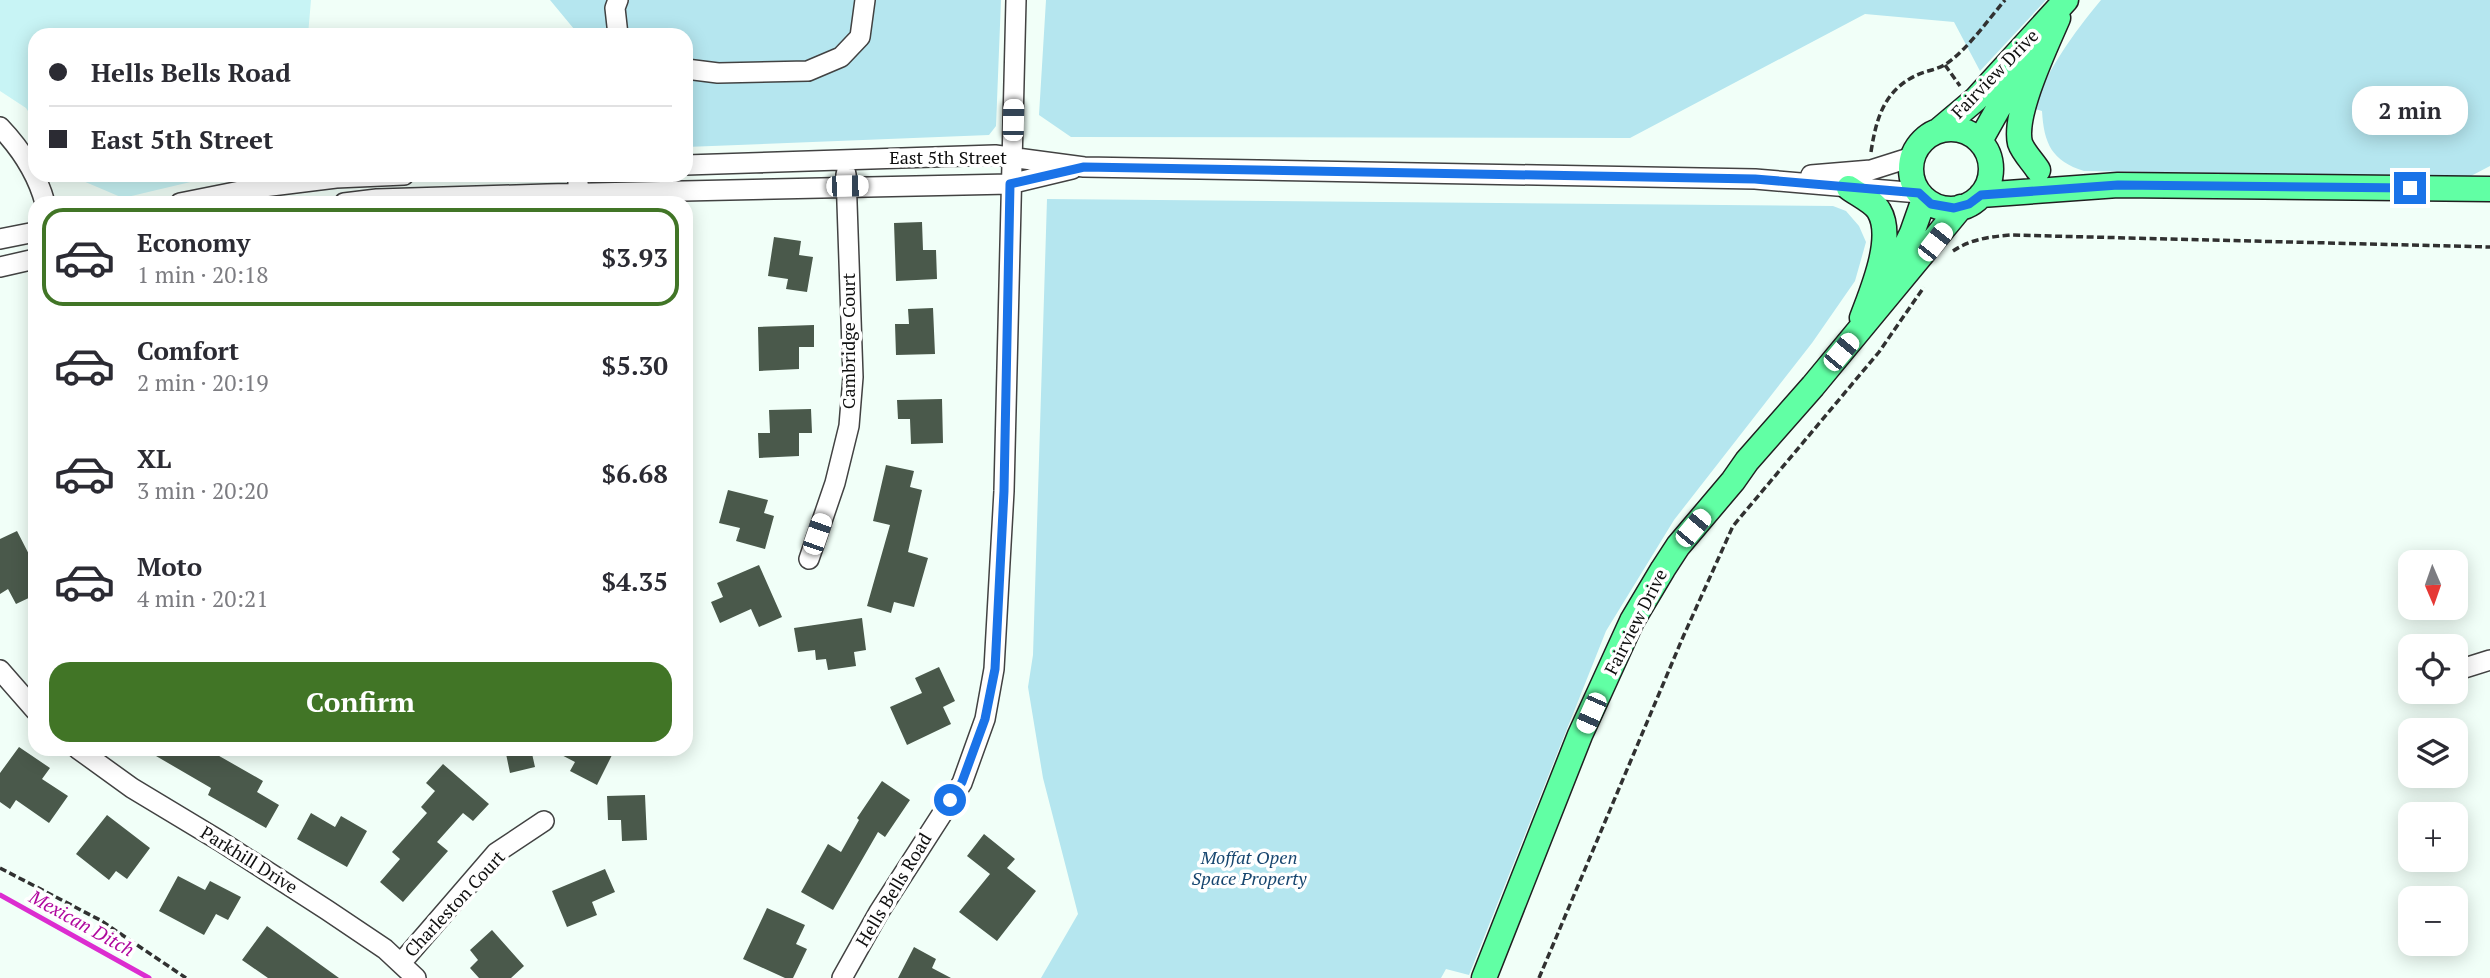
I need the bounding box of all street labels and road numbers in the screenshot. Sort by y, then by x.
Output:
street label: Fairview Drive [1946,23,2043,123]
street label: East 5th Street [889,145,1007,169]
street label: Cambridge Court [836,273,860,409]
street label: Fairview Drive [1598,565,1672,678]
street label: Parkhill Drive [196,820,303,899]
street label: Hells Bells Road [850,828,937,951]
street label: Charleston Court [399,845,510,962]

